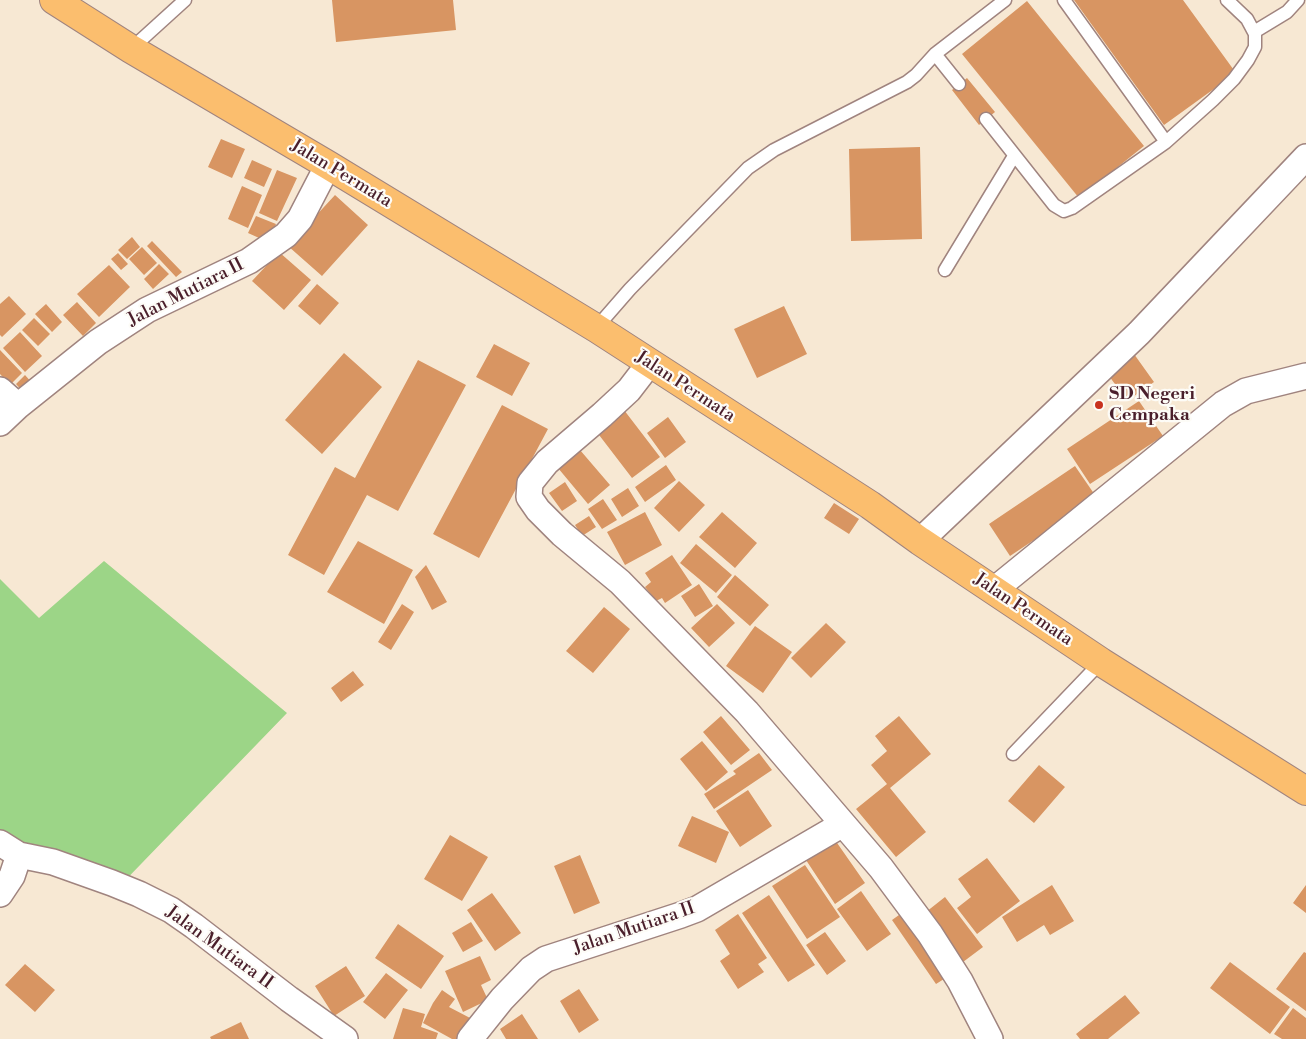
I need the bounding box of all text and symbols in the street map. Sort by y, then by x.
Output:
street label: Jalan Permata [286,135,396,213]
street label: Jalan Mutiara II [124,254,248,332]
street label: Jalan Permata [631,347,739,427]
place label: SD Negeri Cempaka [1109,384,1195,426]
marker: SD Negeri Cempaka [1093,399,1105,411]
street label: Jalan Permata [969,569,1077,651]
street label: Jalan Mutiara II [570,898,698,960]
street label: Jalan Mutiara II [161,902,277,994]

